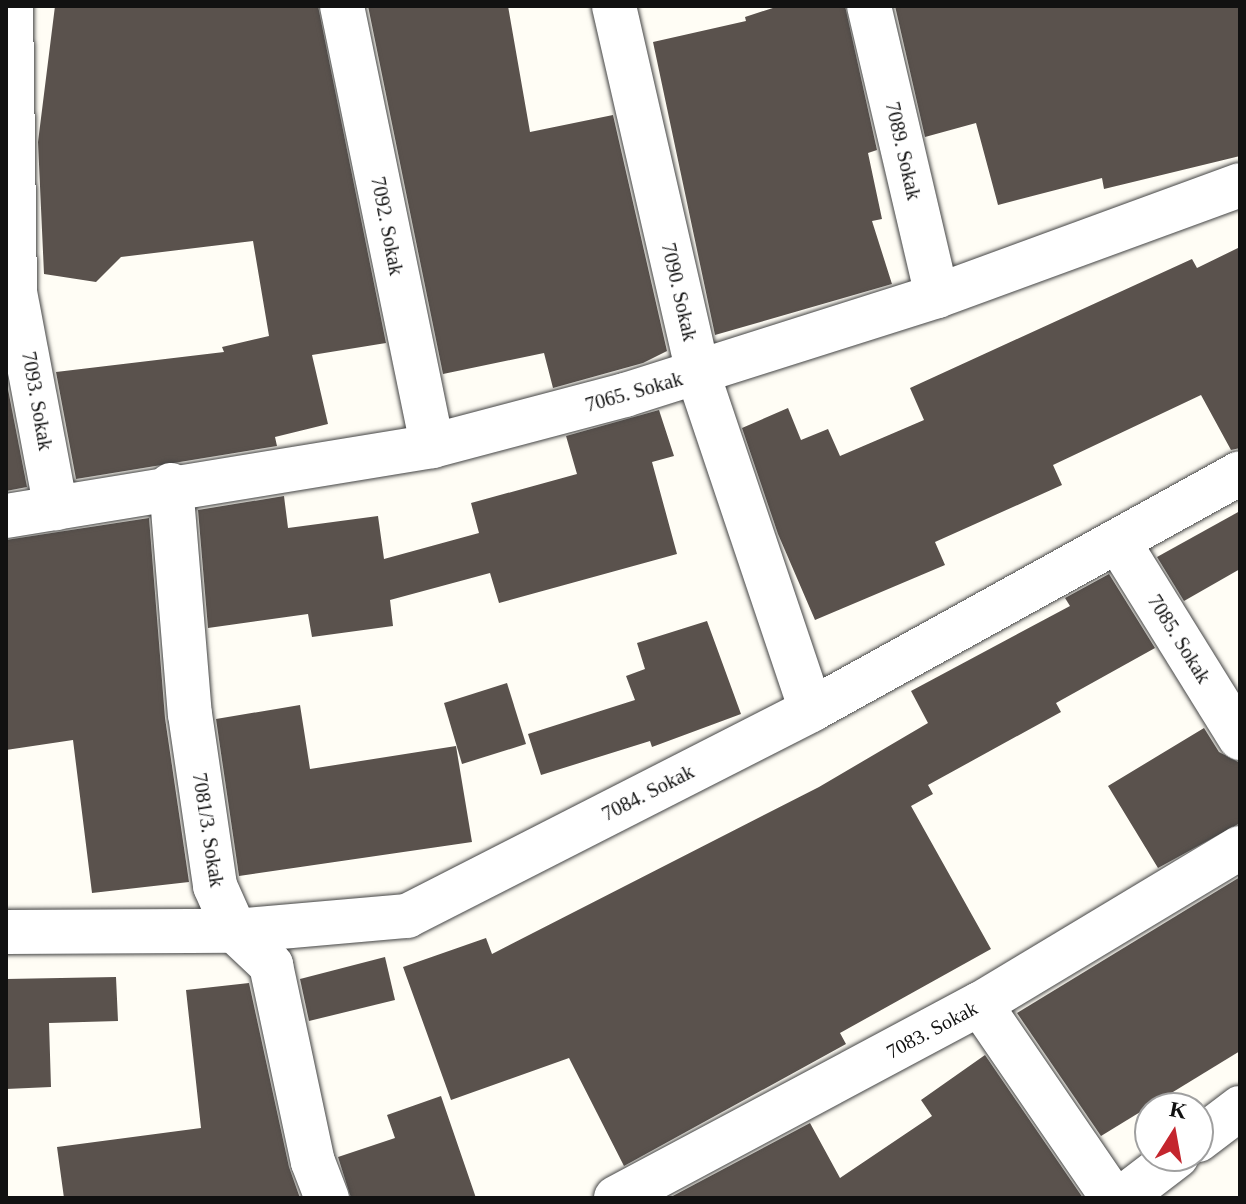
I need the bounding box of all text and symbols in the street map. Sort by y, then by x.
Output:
street label: 7089. Sokak [880,100,926,202]
street label: 7092. Sokak [366,175,408,277]
street label: 7090. Sokak [656,241,702,343]
street label: 7093. Sokak [16,350,58,452]
street label: 7065. Sokak [583,367,685,417]
street label: 7085. Sokak [1142,590,1216,688]
street label: 7084. Sokak [598,760,698,826]
street label: 7081/3. Sokak [187,771,229,889]
street label: 7083. Sokak [882,996,982,1064]
north arrow [1134,1092,1214,1172]
text: K [1168,1096,1189,1124]

